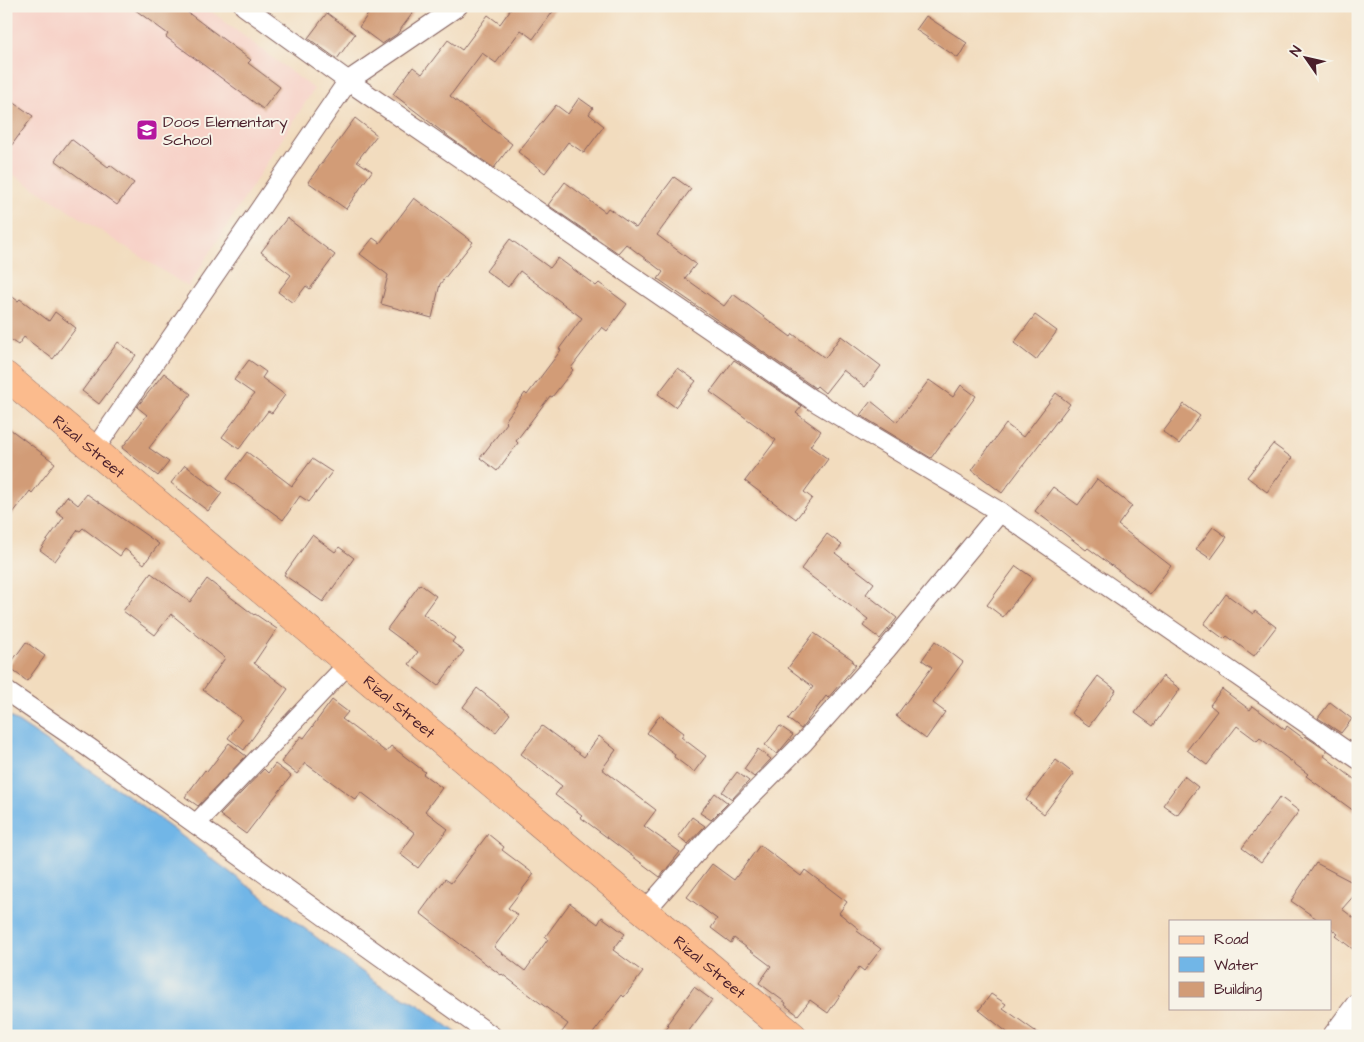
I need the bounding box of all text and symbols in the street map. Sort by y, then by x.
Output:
north arrow [1282,32,1332,82]
text: N [1285,42,1307,61]
place label: Doos Elementary School [163,111,288,151]
school or university icon: Doos Elementary School [135,118,159,142]
street label: Rizal Street [48,410,130,484]
street label: Rizal Street [358,670,440,744]
legend [1169,920,1332,1010]
text: Road [1214,929,1249,950]
street label: Rizal Street [669,931,751,1004]
text: Water [1214,955,1258,976]
text: Building [1214,979,1262,1001]

